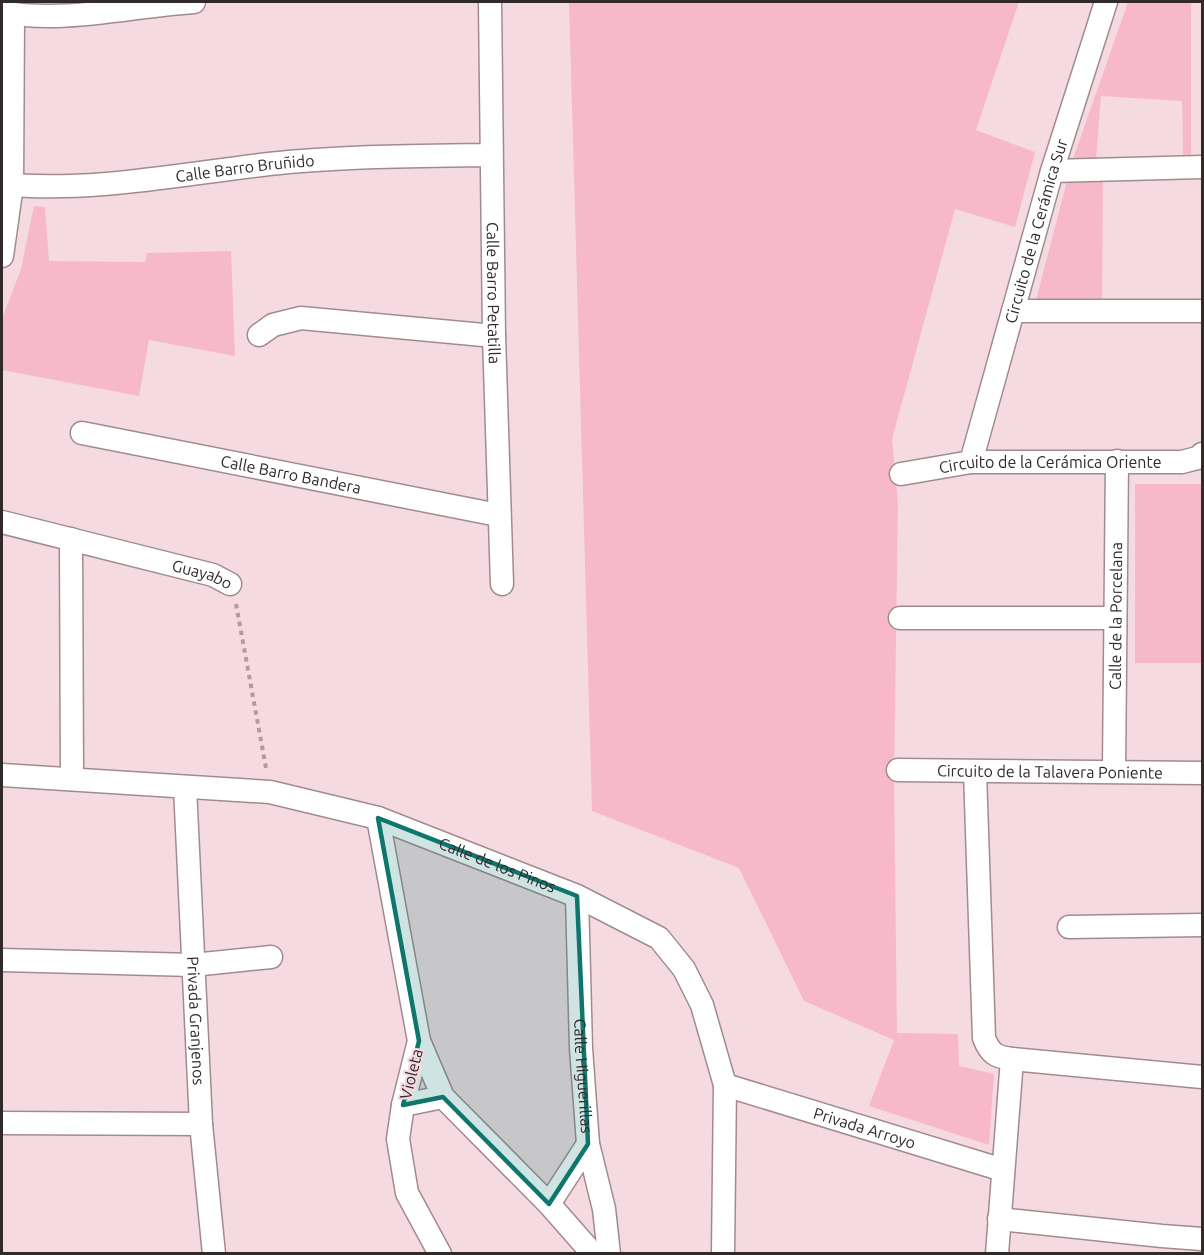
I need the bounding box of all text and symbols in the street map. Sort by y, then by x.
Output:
street label: Circuito de la Cerámica Sur [1001,136,1071,325]
street label: Calle Barro Bruñido [174,151,315,185]
street label: Calle Barro Petatilla [484,222,504,364]
street label: Calle Barro Bandera [219,452,363,497]
street label: Circuito de la Cerámica Oriente [937,452,1161,476]
street label: Calle de la Porcelana [1106,542,1125,690]
street label: Guayabo [170,556,236,593]
street label: Circuito de la Talavera Poniente [937,761,1163,782]
street label: Calle de los Pinos [437,834,559,896]
street label: Privada Granjenos [184,956,208,1086]
street label: Calle Higuerillas [571,1018,596,1134]
street label: Violeta [396,1047,426,1101]
street label: Privada Arroyo [811,1104,918,1152]

